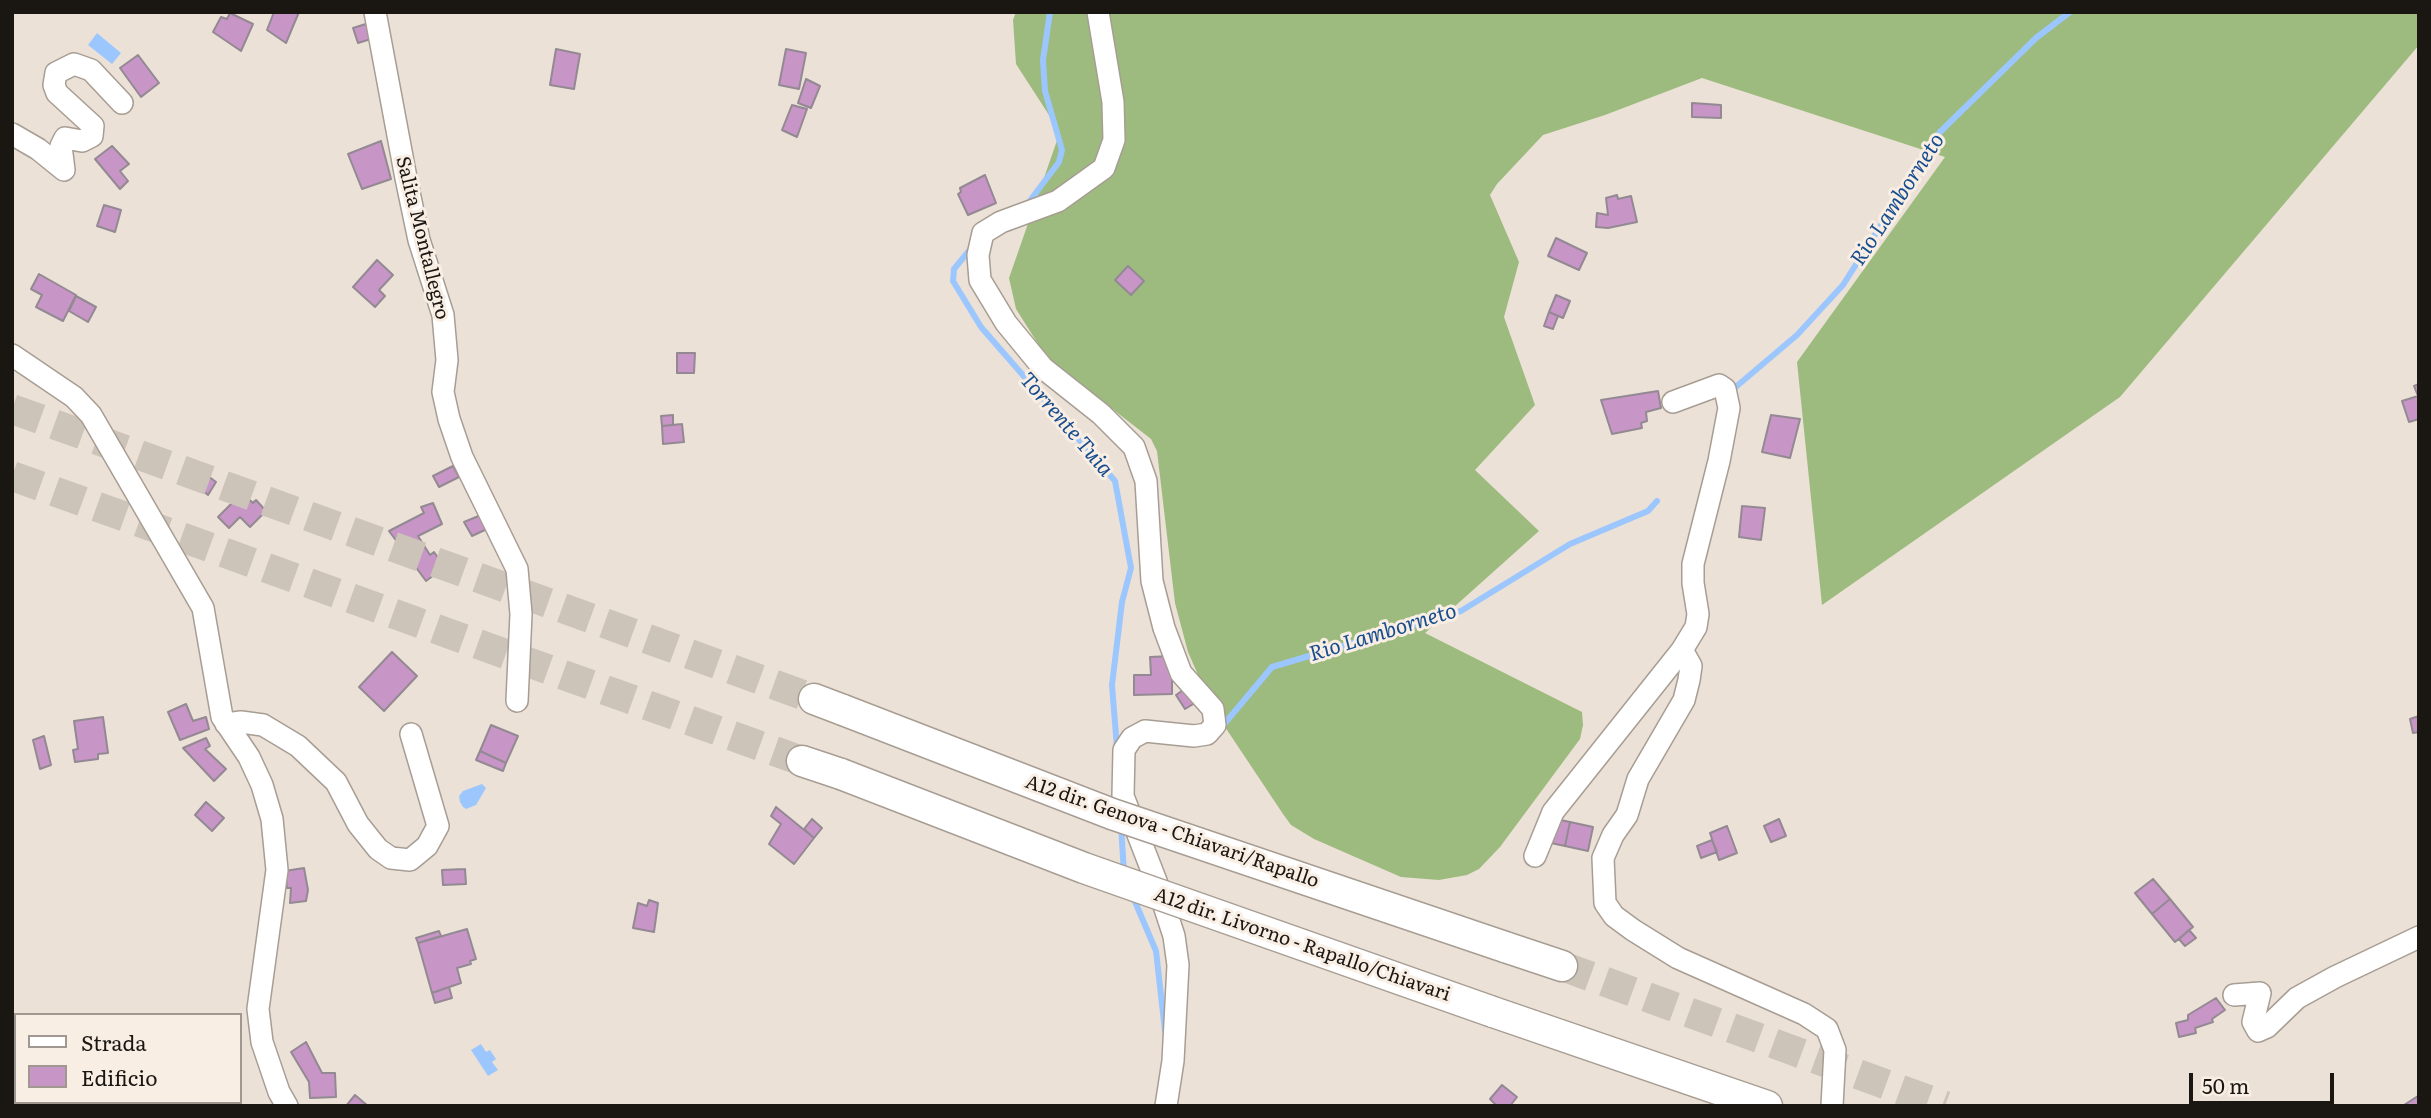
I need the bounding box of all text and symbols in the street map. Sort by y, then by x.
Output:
water label: Rio Lamborneto [1846,129,1950,271]
street label: Salita Montallegro [391,154,453,322]
water label: Torrente Tuia [1014,368,1118,482]
water label: Rio Lamborneto [1306,599,1460,667]
street label: A12 dir. Genova - Chiavari/Rapallo [1022,771,1322,893]
street label: A12 dir. Livorno - Rapallo/Chiavari [1151,883,1453,1007]
legend [14,1013,242,1104]
text: Strada [81,1026,147,1057]
scale bar [2193,1058,2338,1102]
text: Edificio [81,1061,157,1092]
text: 50 m [2202,1069,2249,1100]

